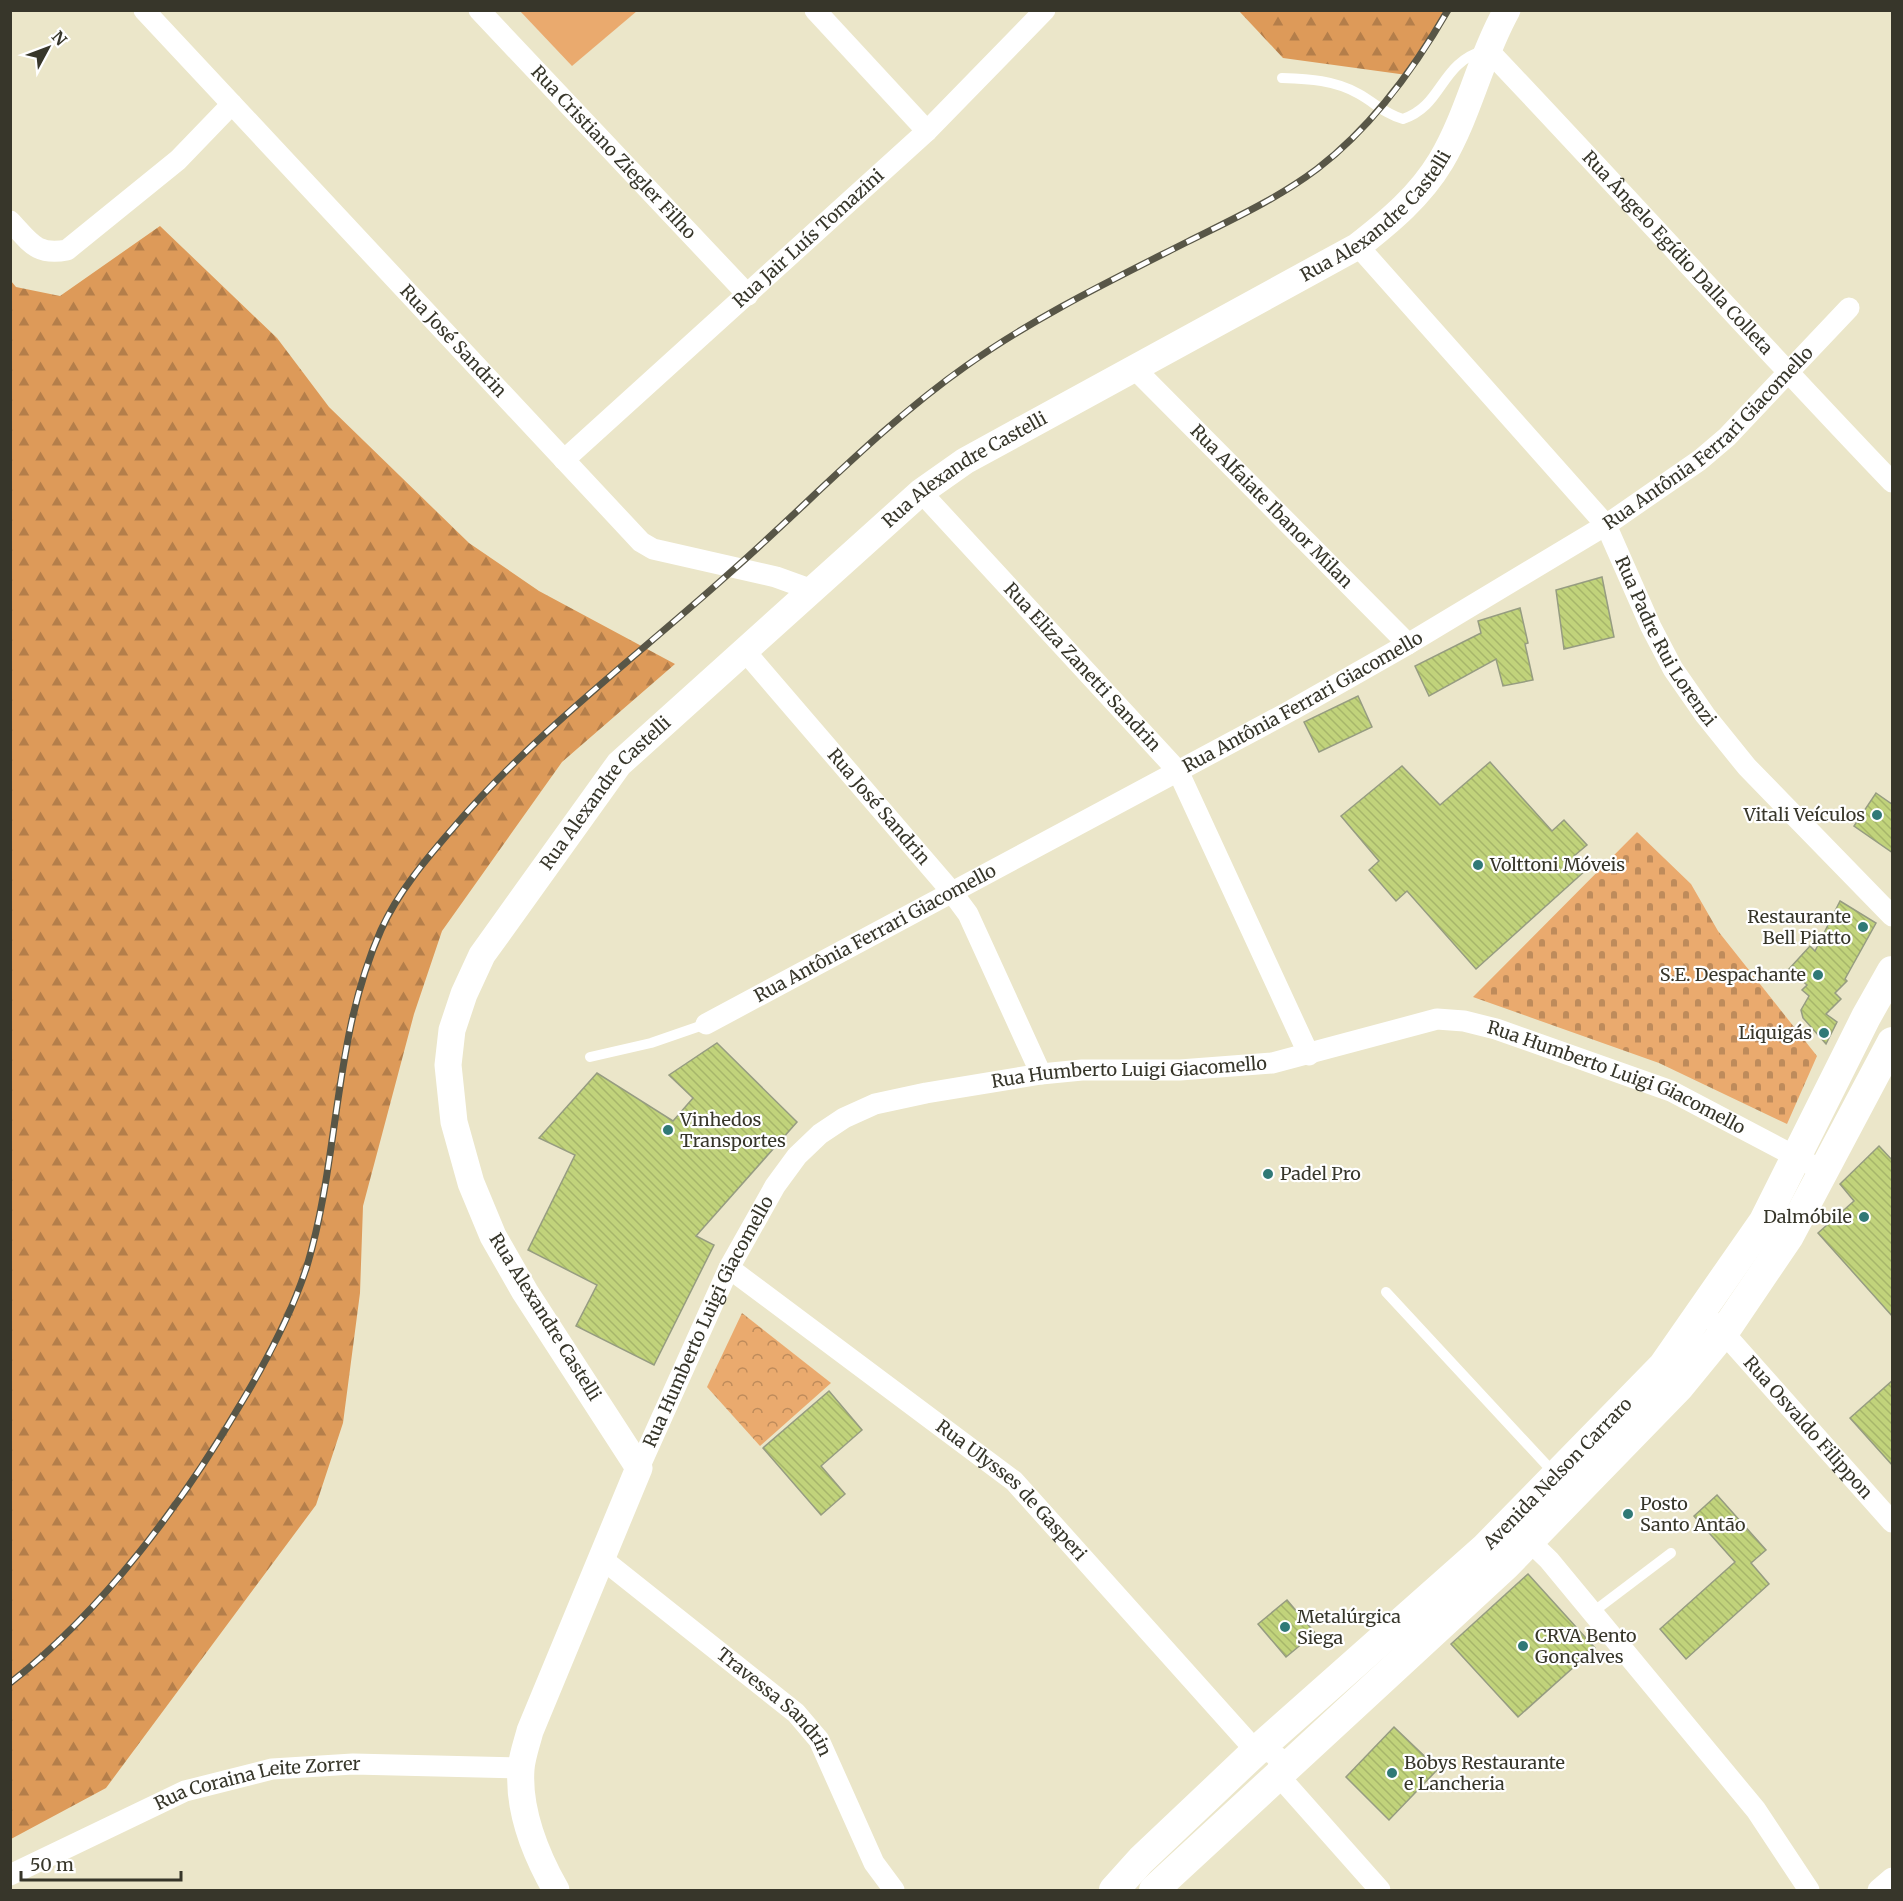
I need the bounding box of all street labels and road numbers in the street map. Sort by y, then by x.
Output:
street label: Rua Cristiano Ziegler Filho [526,60,701,244]
street label: Rua Alexandre Castelli [1296,146,1456,286]
street label: Rua Ângelo Egídio Dalla Colleta [1578,146,1778,360]
street label: Rua Jair Luís Tomazini [728,164,889,312]
street label: Rua José Sandrin [395,279,512,402]
street label: Rua Antônia Ferrari Giacomello [1598,341,1818,535]
street label: Rua Alexandre Castelli [877,406,1051,532]
street label: Rua Alfaiate Ibanor Milan [1186,419,1358,593]
street label: Rua Padre Rui Lorenzi [1610,552,1721,731]
street label: Rua Eliza Zanetti Sandrin [999,577,1166,756]
street label: Rua Antônia Ferrari Giacomello [1178,626,1427,778]
street label: Rua Alexandre Castelli [535,711,675,874]
street label: Rua José Sandrin [823,743,935,869]
street label: Rua Antônia Ferrari Giacomello [750,859,1000,1007]
street label: Rua Humberto Luigi Giacomello [1485,1015,1749,1139]
street label: Rua Humberto Luigi Giacomello [990,1051,1268,1093]
street label: Rua Humberto Luigi Giacomello [638,1192,778,1451]
street label: Rua Alexandre Castelli [484,1229,607,1405]
street label: Rua Osvaldo Filippon [1739,1351,1878,1503]
street label: Avenida Nelson Carraro [1477,1392,1637,1555]
street label: Rua Ulysses de Gasperi [932,1415,1092,1565]
street label: Travessa Sandrin [712,1642,837,1760]
street label: Rua Coraina Leite Zorrer [150,1752,361,1815]

